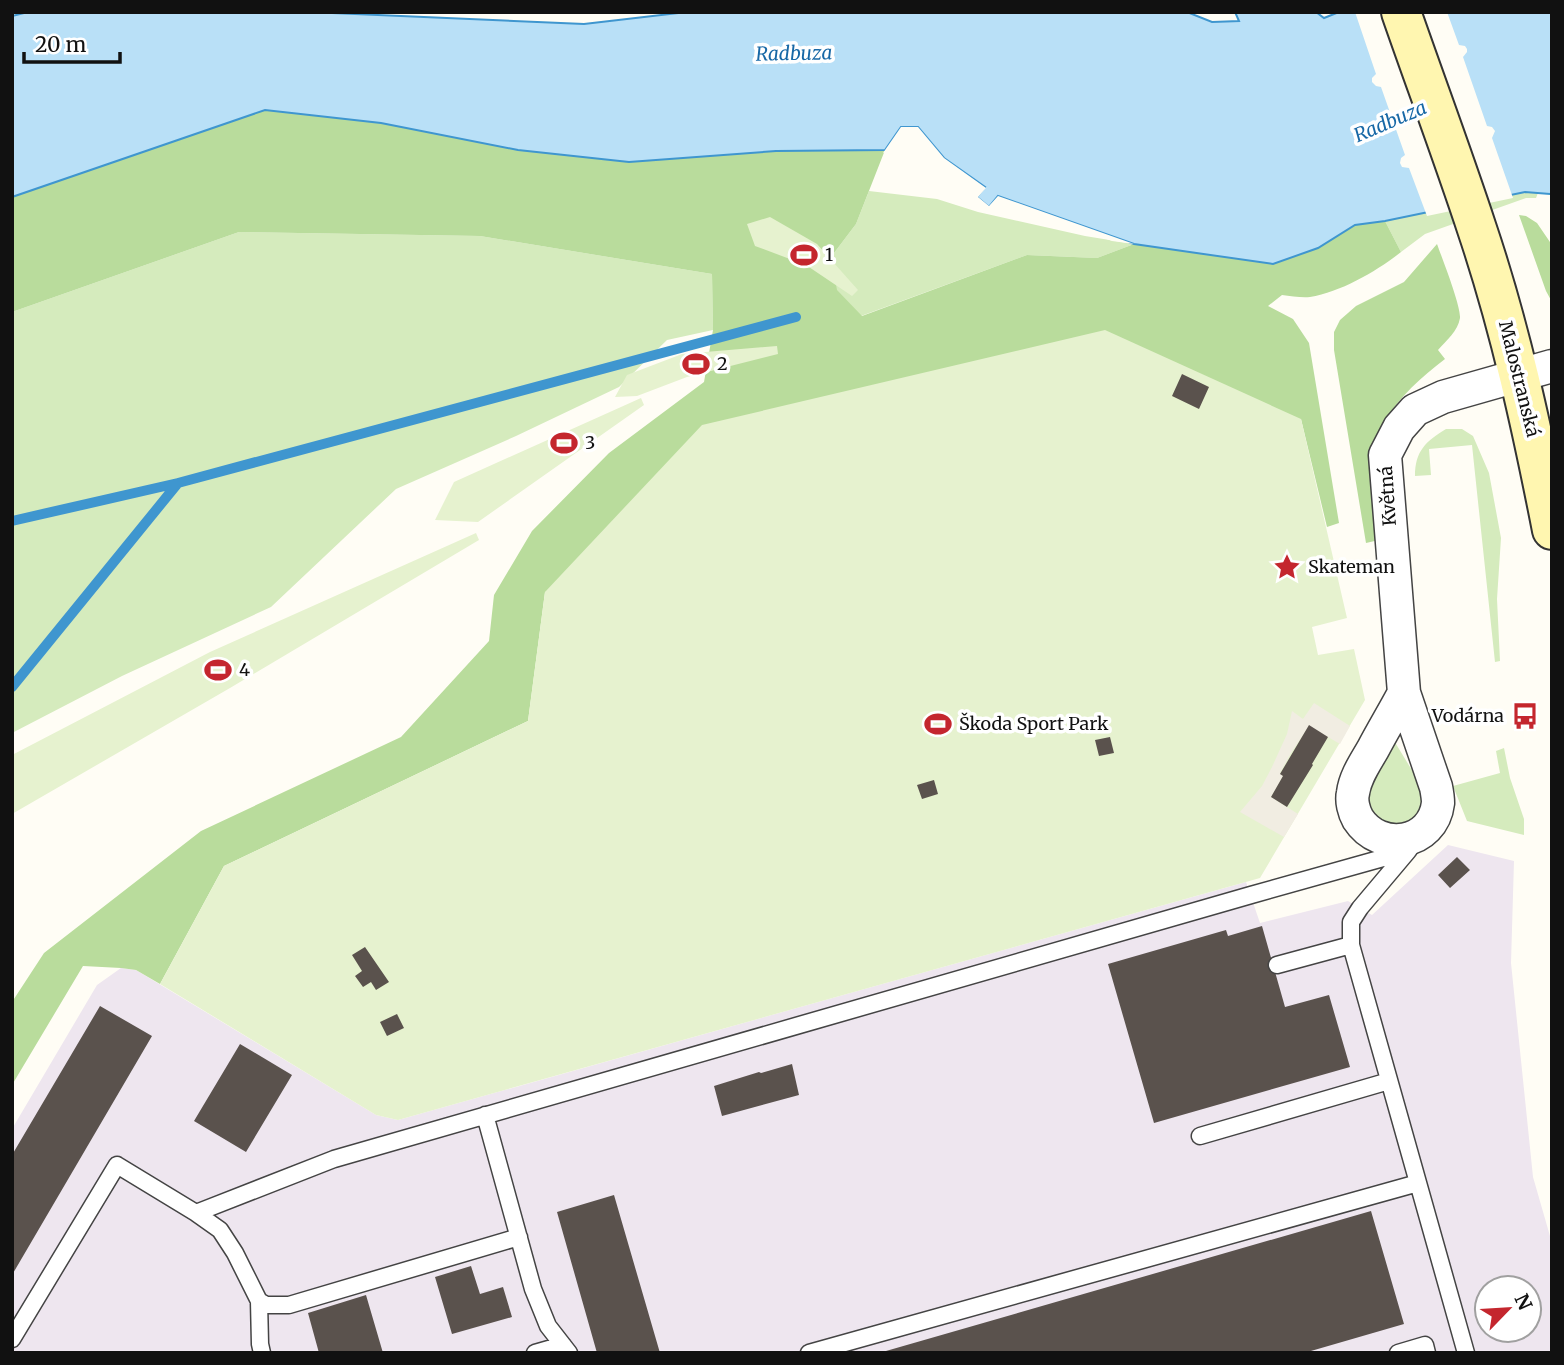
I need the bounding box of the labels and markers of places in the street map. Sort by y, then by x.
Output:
sports icon: 1 [789,240,819,270]
place label: 1 [825,243,833,266]
sports icon: 2 [681,349,711,379]
place label: 2 [717,352,728,375]
sports icon: 3 [549,428,579,458]
place label: 3 [585,431,595,454]
place icon: Skateman [1272,552,1302,582]
place label: Skateman [1308,555,1395,578]
sports icon: 4 [203,655,233,685]
place label: 4 [239,658,250,681]
bus stop icon: Vodárna [1510,701,1540,731]
place label: Vodárna [1431,704,1504,727]
sports icon: Škoda Sport Park [923,709,953,739]
place label: Škoda Sport Park [959,712,1109,735]

